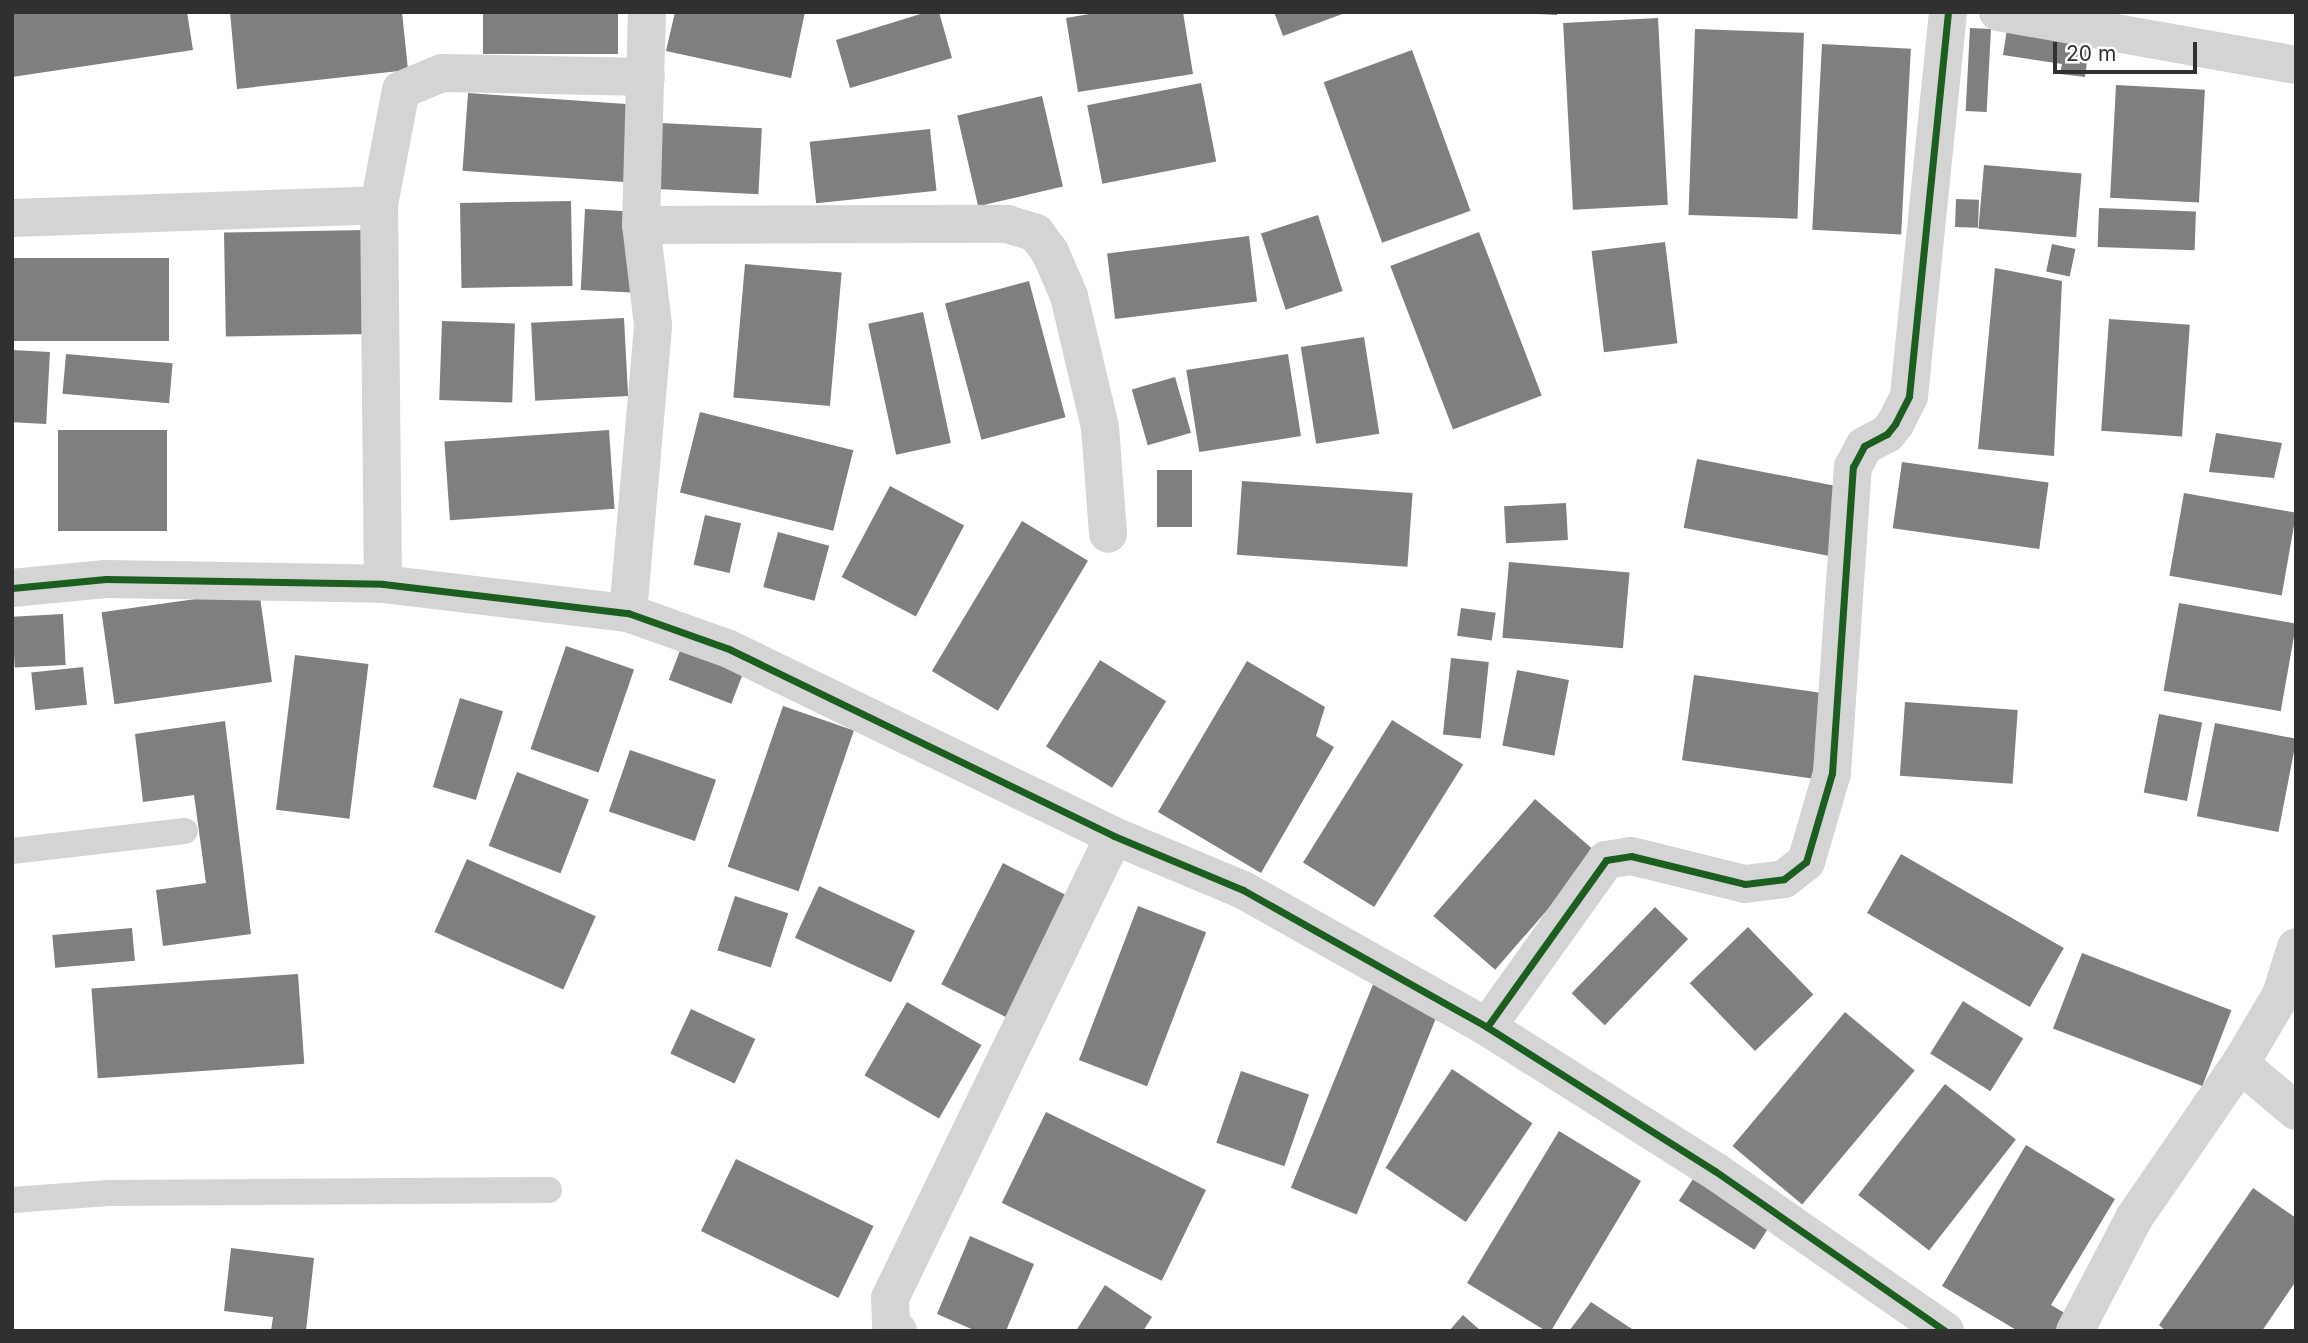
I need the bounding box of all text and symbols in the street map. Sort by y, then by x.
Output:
scale bar [2056,28,2200,72]
text: 20 m [2066,41,2116,66]

